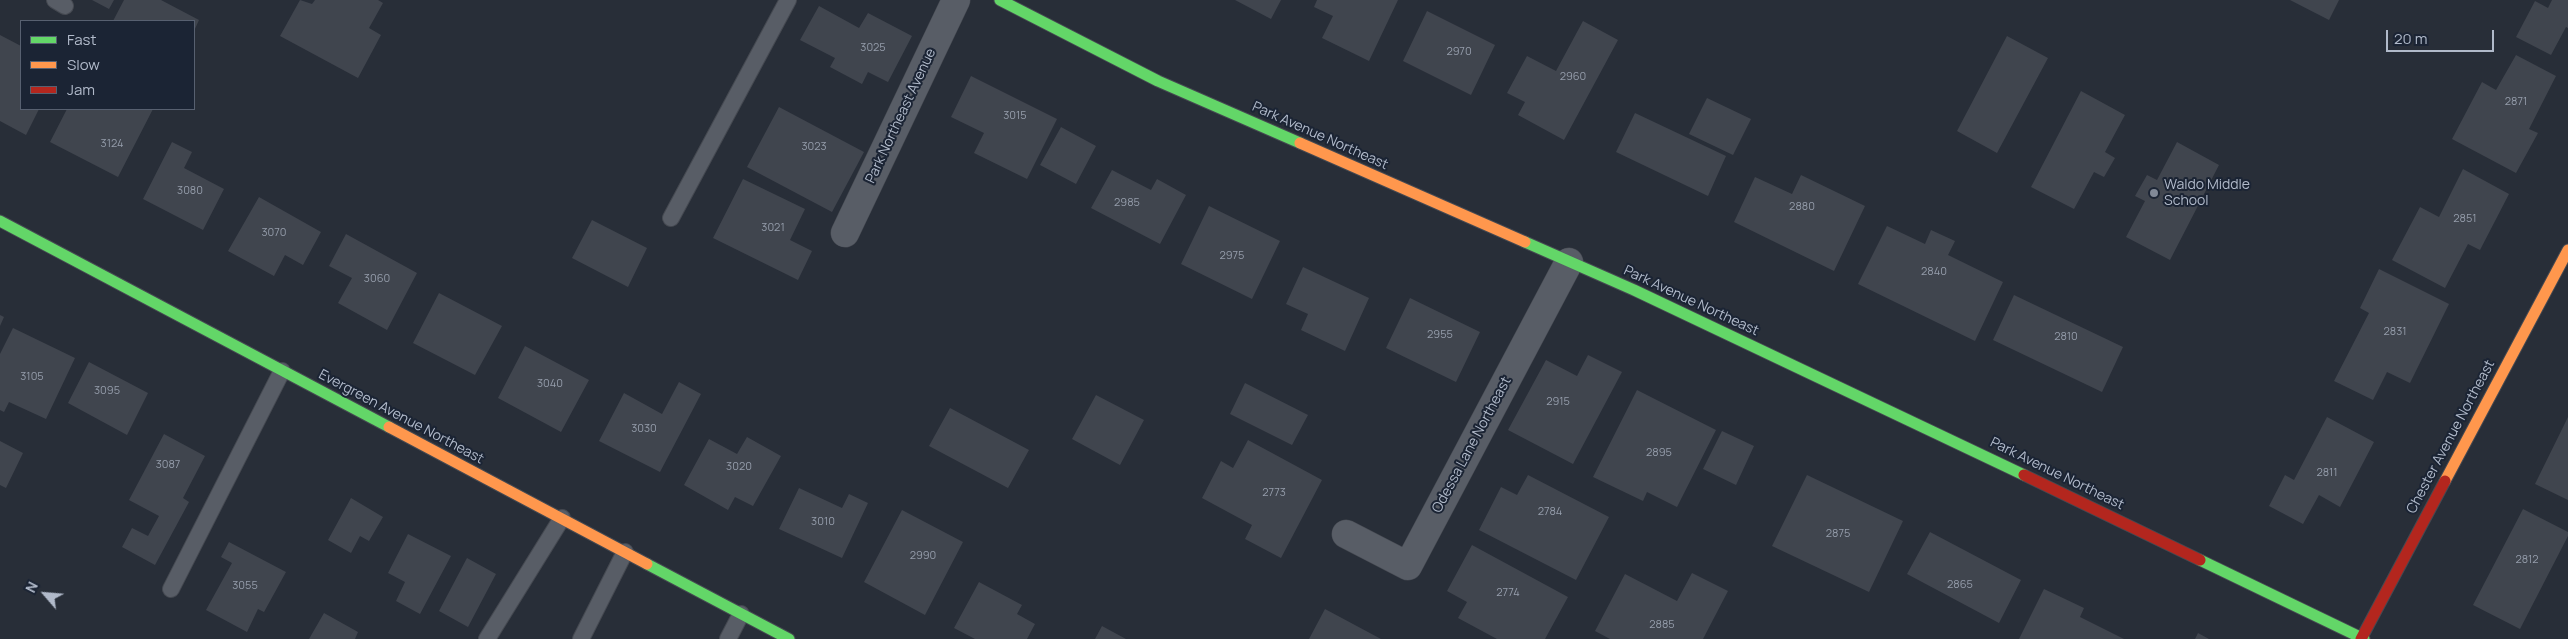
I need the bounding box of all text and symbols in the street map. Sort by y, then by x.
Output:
legend [20,20,195,110]
scale bar [2388,20,2496,52]
text: 20 m [2394,28,2427,49]
text: Fast [67,29,96,50]
house number: 3025 [860,41,886,55]
house number: 2970 [1446,45,1472,59]
street label: Park Northeast Avenue [862,46,940,186]
text: Slow [67,54,100,75]
house number: 2960 [1560,70,1586,84]
text: Jam [67,79,95,100]
house number: 2871 [2505,95,2527,109]
street label: Park Avenue Northeast [1249,98,1391,174]
house number: 3015 [1003,109,1027,123]
house number: 3124 [101,137,123,151]
house number: 3023 [801,140,827,154]
place label: Waldo Middle School [2164,177,2250,210]
house number: 3080 [177,184,203,198]
marker: Waldo Middle School [2148,187,2160,199]
house number: 2985 [1114,196,1140,210]
house number: 2880 [1789,200,1815,214]
house number: 2851 [2453,212,2477,226]
house number: 3021 [761,221,785,235]
house number: 3070 [261,226,287,240]
house number: 2975 [1220,249,1244,263]
street label: Park Avenue Northeast [1621,262,1761,340]
house number: 2840 [1921,265,1947,279]
house number: 3060 [364,272,390,286]
house number: 2831 [2383,325,2407,339]
house number: 2955 [1427,328,1453,342]
house number: 2810 [2054,330,2078,344]
street label: Chester Avenue Northeast [2403,357,2499,517]
street label: Evergreen Avenue Northeast [316,366,486,468]
house number: 3105 [20,370,44,384]
street label: Odessa Lane Northeast [1429,374,1515,516]
house number: 3040 [537,377,563,391]
house number: 3095 [94,384,120,398]
house number: 2915 [1546,395,1570,409]
house number: 3030 [631,422,657,436]
street label: Park Avenue Northeast [1987,434,2127,514]
house number: 2895 [1646,446,1672,460]
house number: 3087 [156,458,180,472]
house number: 3020 [726,460,752,474]
house number: 2811 [2316,466,2338,480]
house number: 2773 [1262,486,1286,500]
house number: 2784 [1538,505,1562,519]
house number: 3010 [811,515,835,529]
house number: 2875 [1826,527,1850,541]
house number: 2990 [910,549,936,563]
house number: 2812 [2515,553,2539,567]
north arrow [20,569,70,619]
text: N [20,578,42,596]
house number: 2865 [1947,578,1973,592]
house number: 3055 [232,579,258,593]
house number: 2774 [1496,586,1520,600]
house number: 2885 [1649,618,1675,632]

